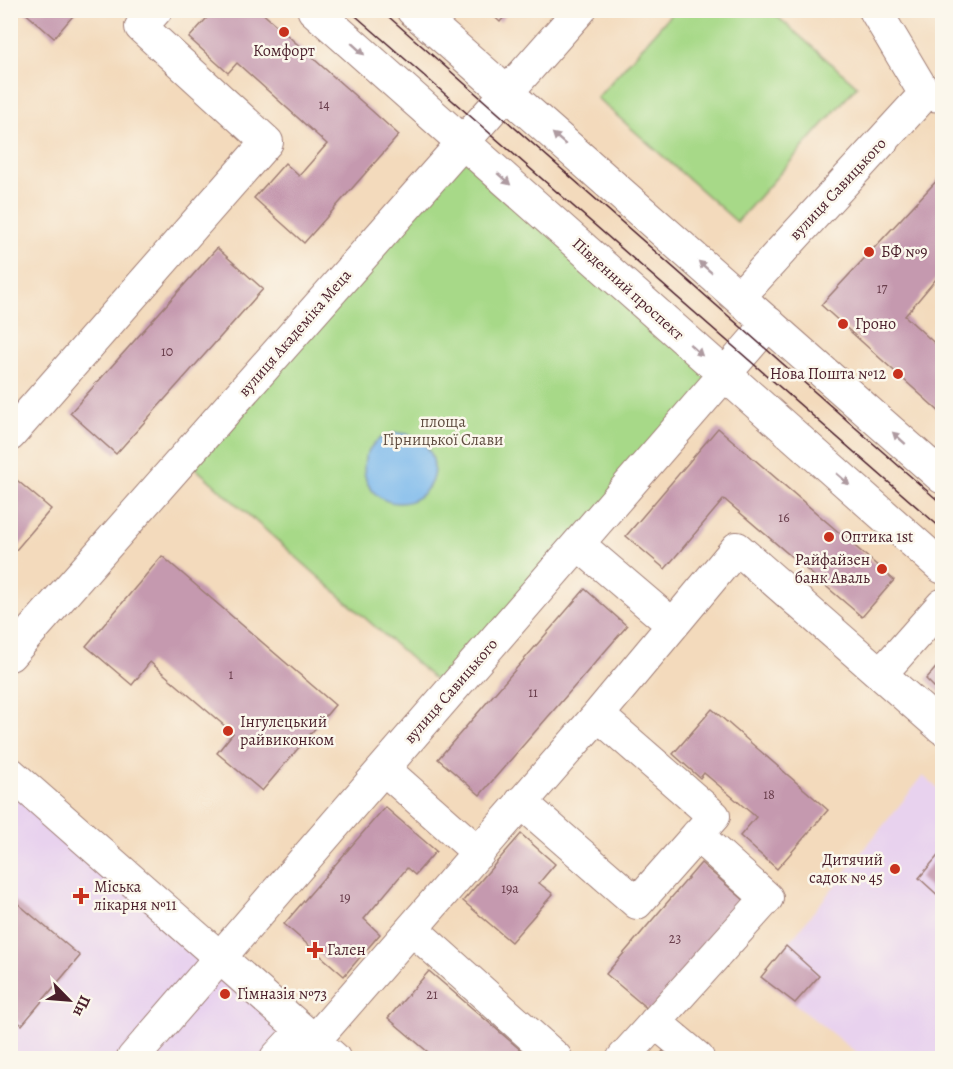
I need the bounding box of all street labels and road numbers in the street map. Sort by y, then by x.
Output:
street label: вулиця Савицького [785,133,891,245]
street label: Південний проспект [567,233,689,345]
street label: вулиця Академіка Меца [234,264,357,401]
street label: вулиця Савицького [399,634,503,748]

